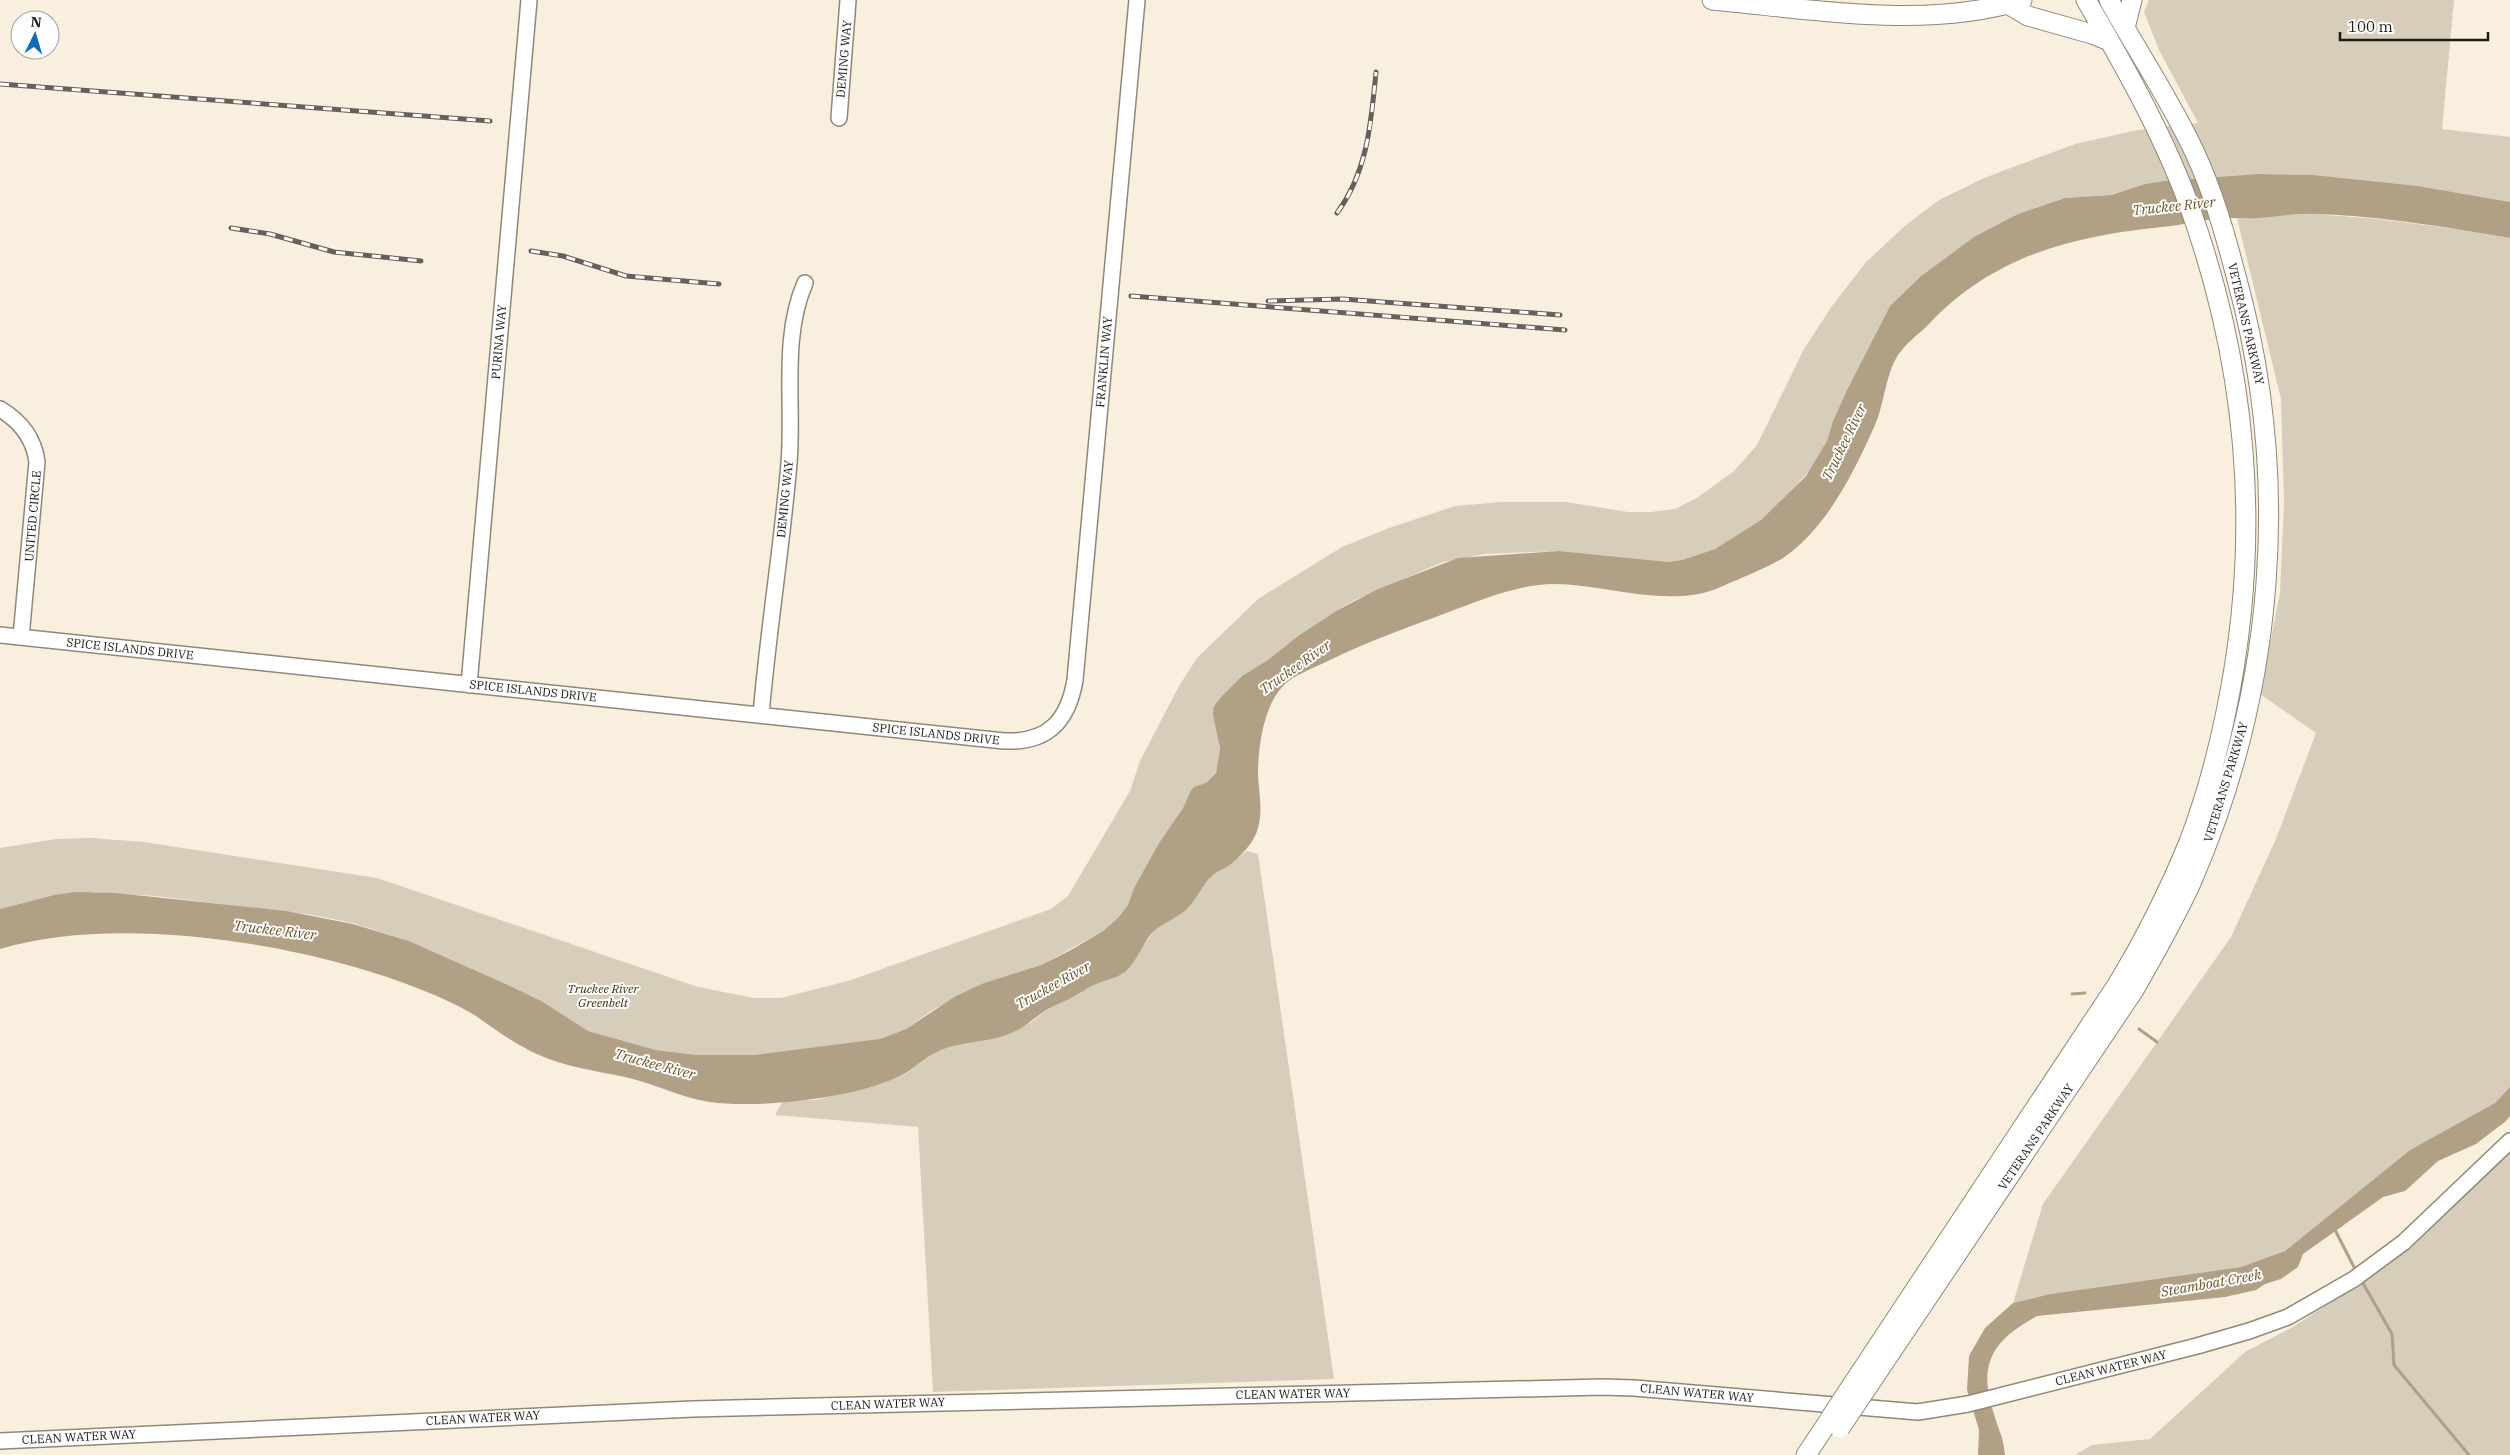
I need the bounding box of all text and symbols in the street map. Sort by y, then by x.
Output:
north arrow [10,10,60,60]
scale bar [2340,10,2488,42]
text: N [30,13,42,31]
text: 100 m [2348,17,2393,36]
street label: DEMING WAY [833,19,854,98]
water label: Truckee River [2132,193,2217,219]
street label: VETERANS PARKWAY [2225,261,2268,387]
street label: PURINA WAY [488,303,509,380]
street label: FRANKLIN WAY [1092,315,1115,408]
water label: Truckee River [1818,400,1871,483]
street label: DEMING WAY [773,459,796,538]
street label: UNITED CIRCLE [21,470,44,562]
street label: SPICE ISLANDS DRIVE [66,634,194,663]
water label: Truckee River [1256,635,1335,698]
street label: SPICE ISLANDS DRIVE [469,676,597,705]
street label: SPICE ISLANDS DRIVE [872,719,1000,748]
street label: VETERANS PARKWAY [2200,720,2251,844]
water label: Truckee River [233,916,318,944]
water label: Truckee River [1012,957,1094,1013]
park label: Truckee River Greenbelt [567,981,639,1010]
water label: Truckee River [613,1045,698,1084]
street label: VETERANS PARKWAY [1994,1080,2077,1193]
water label: Steamboat Creek [2158,1265,2263,1301]
street label: CLEAN WATER WAY [2054,1346,2169,1389]
street label: CLEAN WATER WAY [1639,1380,1755,1405]
street label: CLEAN WATER WAY [1236,1385,1351,1402]
street label: CLEAN WATER WAY [831,1394,946,1413]
street label: CLEAN WATER WAY [425,1407,541,1428]
street label: CLEAN WATER WAY [21,1426,137,1447]

